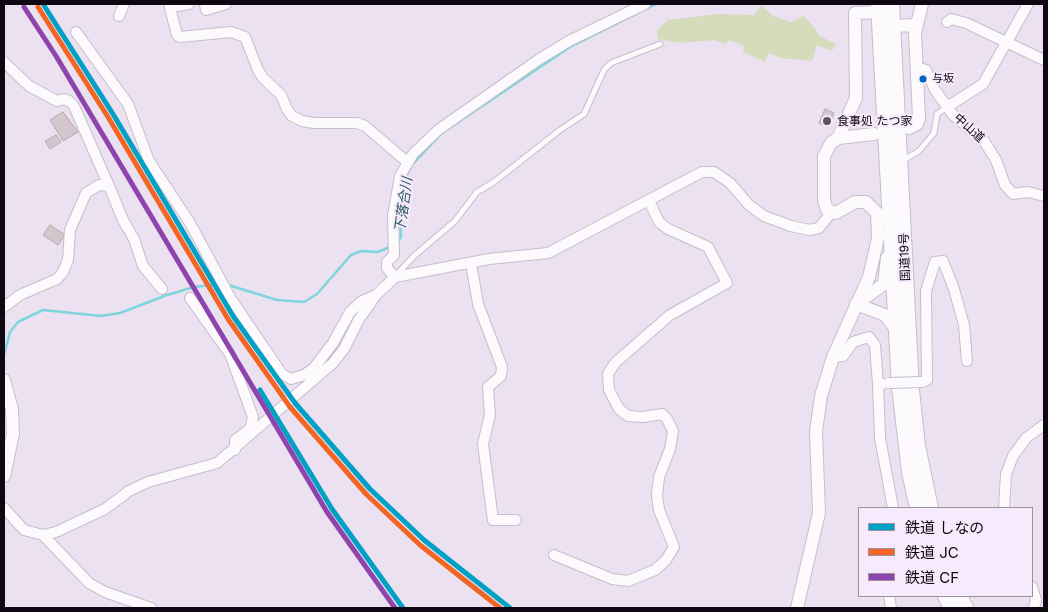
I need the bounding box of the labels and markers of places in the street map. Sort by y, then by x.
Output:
place label: 与坂 [932,72,954,86]
marker: 与坂 [918,74,928,84]
place label: 食事処 たつ家 [837,114,912,128]
marker: 食事処 たつ家 [821,115,833,127]

